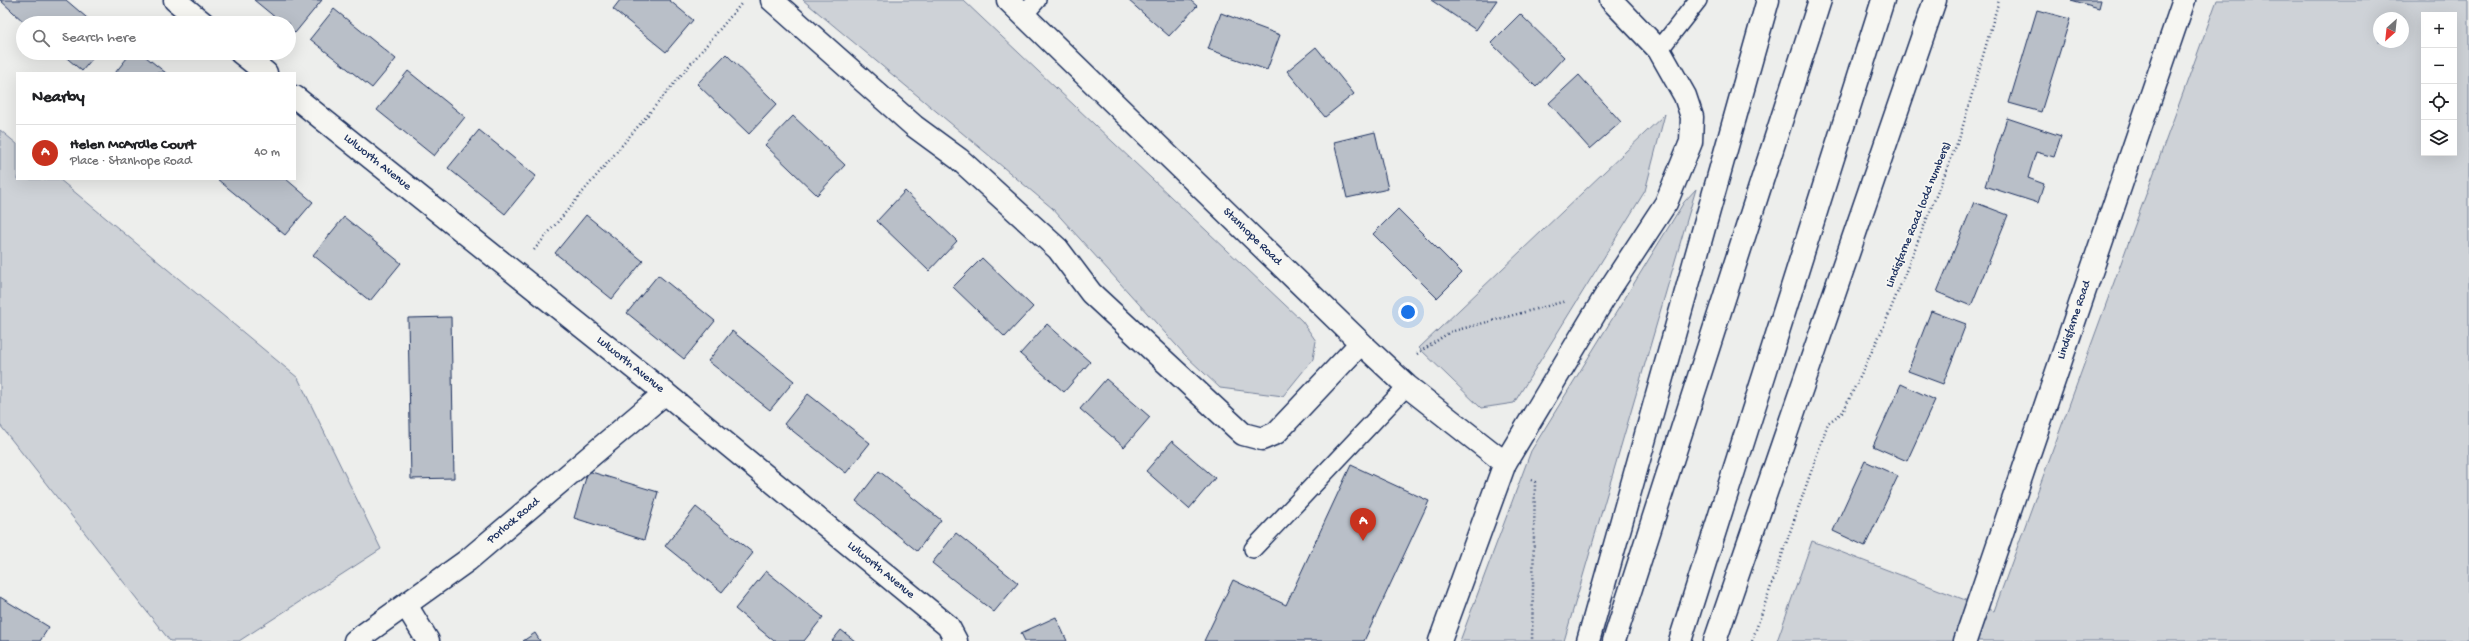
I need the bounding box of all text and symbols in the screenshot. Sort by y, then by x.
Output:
north arrow [2373,12,2409,48]
map controls [2421,12,2457,156]
button: + [2421,12,2457,48]
search box [16,16,296,60]
icon: search [30,27,52,49]
text: Search here [62,29,136,47]
button: − [2421,48,2457,84]
button: locate [2421,84,2457,120]
text: Nearby [32,88,85,108]
button: layers [2421,120,2457,156]
street label: Lulworth Avenue [340,131,414,194]
text: Helen McArdle Court [70,136,195,154]
street label: Lindisfarne Road (odd numbers) [1883,140,1955,290]
text: A [41,145,49,160]
text: 40 m [254,145,280,160]
text: Place · Stanhope Road [70,154,192,169]
street label: Stanhope Road [1219,205,1285,269]
street label: Lindisfarne Road [2055,278,2095,361]
your location [1398,302,1418,322]
street label: Lulworth Avenue [593,334,667,397]
street label: Porlock Road [484,494,544,548]
pin: A [1350,508,1376,541]
street label: Lulworth Avenue [844,539,918,603]

